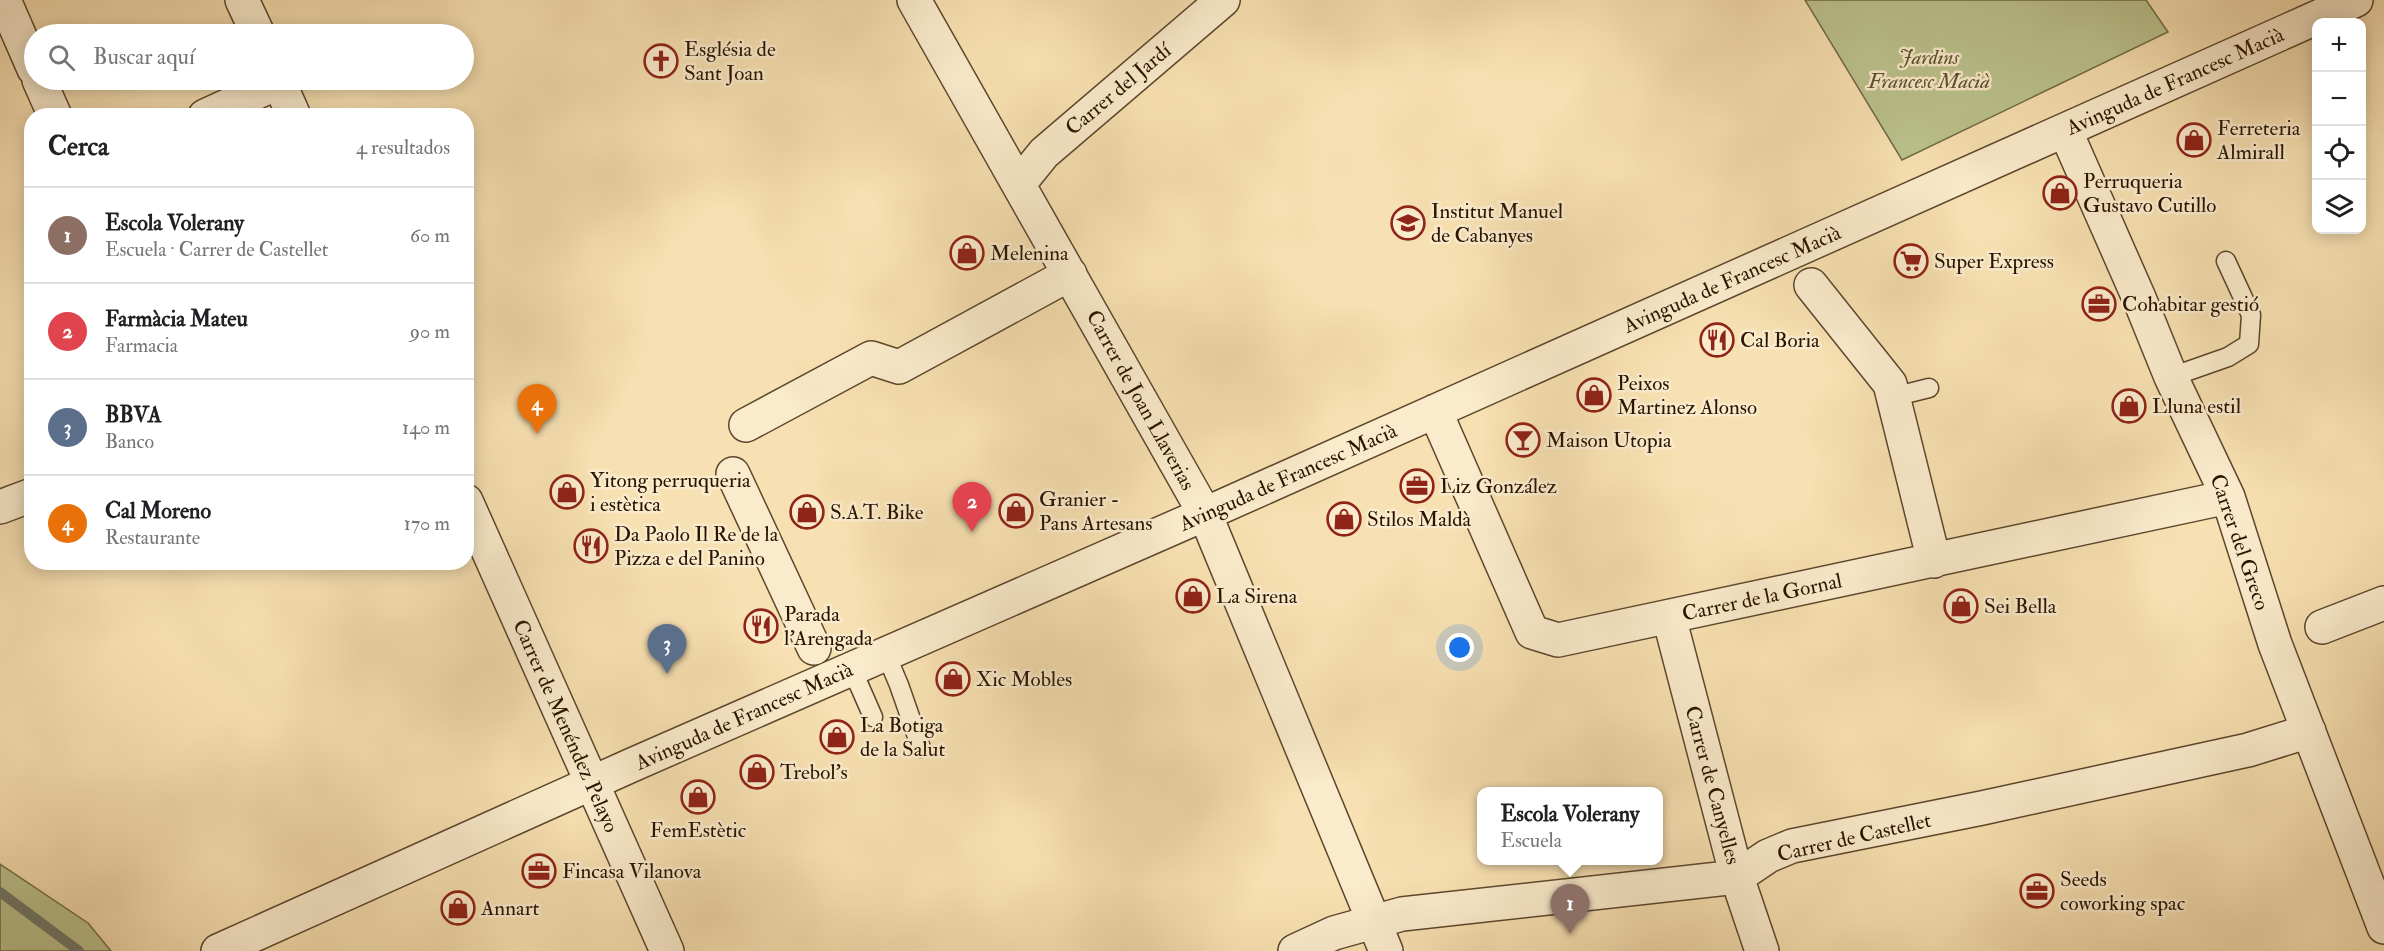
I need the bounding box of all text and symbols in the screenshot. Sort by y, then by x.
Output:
map controls [2312,18,2366,234]
button: + [2312,18,2366,72]
street label: Avinguda de Francesc Macià [2061,21,2289,142]
search box [24,24,474,90]
place label: Església de Sant Joan [684,36,776,87]
street label: Carrer del Jardí [1060,36,1178,141]
icon: search [45,41,78,74]
text: Buscar aquí [93,43,195,71]
church icon: Església de Sant Joan [643,43,679,79]
park label: Jardins Francesc Macià [1867,44,1990,95]
button: − [2312,72,2366,126]
place label: Ferreteria Almirall [2216,115,2301,166]
shop icon: Ferreteria Almirall [2176,122,2212,158]
button: locate [2312,126,2366,180]
text: Cerca [48,131,109,163]
text: 4 resultados [356,135,450,160]
place label: Perruqueria Gustavo Cutillo [2083,168,2216,219]
shop icon: Perruqueria Gustavo Cutillo [2042,175,2078,211]
button: layers [2312,180,2366,234]
place label: Institut Manuel de Cabanyes [1431,198,1564,249]
school or university icon: Institut Manuel de Cabanyes [1390,205,1426,241]
text: Escola Volerany [105,209,244,237]
street label: Avinguda de Francesc Macià [1618,219,1846,340]
text: 1 [64,223,71,248]
text: 60 m [410,223,450,248]
shop icon: Melenina [949,235,985,271]
text: Escuela · Carrer de Castellet [105,237,328,262]
place label: Melenina [990,240,1069,267]
supermarket icon: Super Express [1893,243,1929,279]
place label: Super Express [1934,248,2054,275]
office icon: Cohabitar gestió [2081,286,2117,322]
place label: Cohabitar gestió [2122,291,2259,318]
text: Farmàcia Mateu [105,305,248,333]
street label: Carrer de Joan Llaverias [1080,305,1201,495]
text: 2 [62,319,73,344]
text: 90 m [410,319,450,344]
restaurant icon: Cal Boria [1699,322,1735,358]
place label: Cal Boria [1740,327,1820,354]
text: Farmacia [105,333,178,358]
place label: Peixos Martinez Alonso [1617,370,1757,421]
shop icon: Peixos Martinez Alonso [1576,377,1612,413]
pin: 4 [518,384,556,434]
shop icon: Lluna estil [2111,388,2147,424]
place label: Lluna estil [2152,393,2242,420]
text: BBVA [105,401,162,429]
text: 3 [64,415,71,440]
text: 140 m [402,415,450,440]
street label: Avinguda de Francesc Macià [1174,417,1402,538]
bar icon: Maison Utopia [1505,422,1541,458]
place label: Maison Utopia [1546,427,1672,454]
text: Banco [105,429,154,454]
place label: Yitong perruqueria i estètica [590,467,751,518]
office icon: Liz González [1399,468,1435,504]
street label: Carrer del Greco [2204,471,2275,614]
place label: Liz González [1440,473,1557,500]
shop icon: Yitong perruqueria i estètica [549,474,585,510]
pin: 2 [952,482,992,532]
place label: Granier - Pans Artesans [1039,486,1152,537]
shop icon: Granier - Pans Artesans [998,493,1034,529]
shop icon: S.A.T. Bike [789,494,825,530]
text: Cal Moreno [105,497,211,525]
place label: S.A.T. Bike [830,499,924,526]
shop icon: Stilos Maldà [1326,501,1362,537]
place label: Stilos Maldà [1367,506,1472,533]
text: 4 [62,511,73,536]
text: 170 m [404,511,450,536]
place label: Da Paolo Il Re de la Pizza e del Panino [614,521,779,572]
text: Restaurante [105,525,200,550]
restaurant icon: Da Paolo Il Re de la Pizza e del Panino [573,528,609,564]
street label: Carrer de la Gornal [1680,567,1845,628]
shop icon: La Sirena [1175,578,1211,614]
place label: La Sirena [1216,583,1298,610]
shop icon: Sei Bella [1943,588,1979,624]
place label: Sei Bella [1984,593,2057,620]
place label: Parada l'Arengada [784,601,873,652]
restaurant icon: Parada l'Arengada [743,608,779,644]
street label: Carrer de Menéndez Pelayo [506,615,625,837]
pin: 3 [648,624,686,674]
your location [1445,633,1474,662]
street label: Avinguda de Francesc Macià [630,656,858,777]
shop icon: Xic Mobles [935,661,971,697]
place label: Xic Mobles [976,666,1072,693]
street label: Carrer de Canyelles [1678,703,1747,867]
place label: La Botiga de la Salut [860,712,945,763]
shop icon: La Botiga de la Salut [819,719,855,755]
shop icon: Trebol's [739,754,775,790]
place label: Trebol's [780,759,848,786]
shop icon: FemEstètic [680,779,716,815]
popup [1477,787,1663,865]
text: Escola Volerany [1501,800,1639,828]
street label: Carrer de Castellet [1775,807,1934,868]
place label: FemEstètic [650,817,747,844]
text: Escuela [1501,828,1562,853]
office icon: Fincasa Vilanova [521,853,557,889]
place label: Fincasa Vilanova [562,858,702,885]
place label: Seeds coworking spac [2060,866,2186,917]
office icon: Seeds coworking spac [2019,873,2055,909]
pin: 1 [1550,884,1590,934]
shop icon: Annart [440,890,476,926]
place label: Annart [480,895,539,922]

